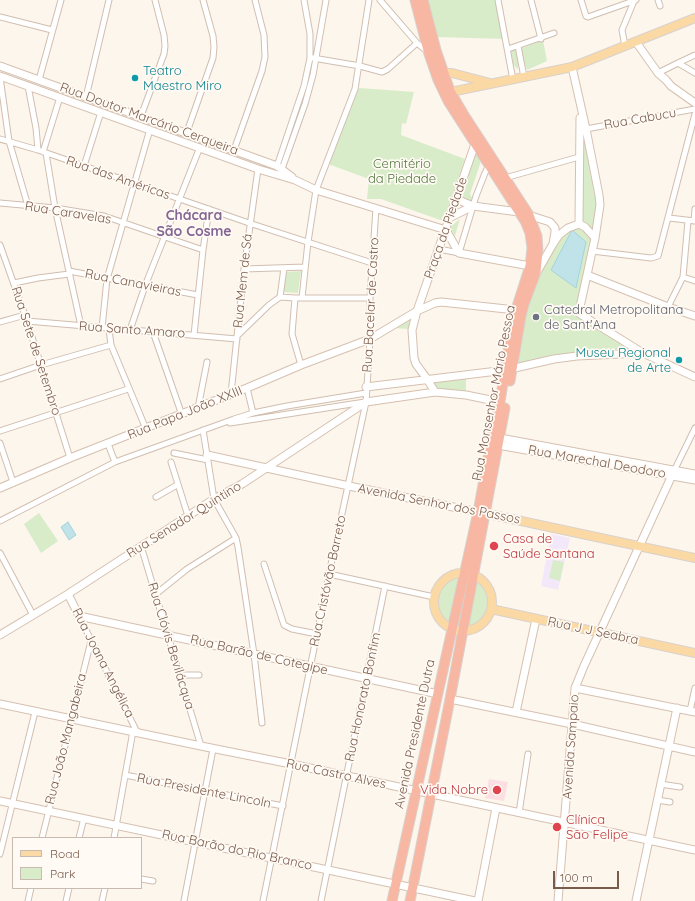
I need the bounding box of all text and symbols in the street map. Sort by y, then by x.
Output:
place label: Teatro Maestro Miro [143,63,222,94]
marker: Teatro Maestro Miro [130,73,140,83]
street label: Rua Doutor Marcário Cerqueira [58,79,240,159]
street label: Rua Cabucu [603,105,677,133]
street label: Rua das Américas [64,153,172,203]
park label: Cemitério da Piedade [368,156,436,187]
street label: Praça da Piedade [421,175,471,281]
street label: Rua Caravelas [24,198,112,228]
district label: Chácara São Cosme [156,208,232,240]
street label: Rua Mem de Sá [230,233,256,329]
street label: Rua Bacelar de Castro [360,237,382,373]
street label: Rua Canavieiras [84,266,182,300]
street label: Rua Sete de Setembro [8,285,64,417]
place label: Catedral Metropolitana de Sant'Ana [544,302,683,333]
street label: Rua Monsenhor Mário Pessoa [469,304,519,482]
marker: Catedral Metropolitana de Sant'Ana [531,312,541,322]
street label: Rua Santo Amaro [78,319,186,341]
place label: Museu Regional de Arte [575,345,671,376]
marker: Museu Regional de Arte [674,355,684,365]
street label: Rua Papa João XXIII [125,383,245,443]
street label: Rua Marechal Deodoro [527,442,667,482]
street label: Rua Senador Quintino [124,478,244,562]
street label: Avenida Senhor dos Passos [357,481,521,527]
street label: Rua Cristóvão Barreto [306,514,350,648]
place label: Casa de Saúde Santana [503,531,595,562]
marker: Casa de Saúde Santana [488,540,500,552]
street label: Rua Clóvis Bevilácqua [144,581,198,711]
street label: Rua Joana Angélica [69,606,137,720]
street label: Rua J J Seabra [546,614,640,648]
street label: Rua Honorato Bonfim [342,631,384,763]
street label: Rua Barão de Cotegipe [189,632,329,678]
street label: Avenida Presidente Dutra [392,658,438,810]
street label: Rua João Mangabeira [42,672,90,806]
street label: Avenida Sampaio [560,694,582,800]
street label: Rua Castro Alves [285,756,387,792]
street label: Rua Presidente Lincoln [136,770,272,812]
place label: Vida Nobre [420,782,488,798]
marker: Vida Nobre [491,784,503,796]
place label: Clínica São Felipe [566,812,628,843]
marker: Clínica São Felipe [551,821,563,833]
street label: Rua Barão do Rio Branco [160,826,314,874]
legend [12,837,142,889]
text: Road [50,846,80,861]
scale bar [555,863,621,889]
text: Park [50,866,75,881]
text: 100 m [560,870,593,885]

